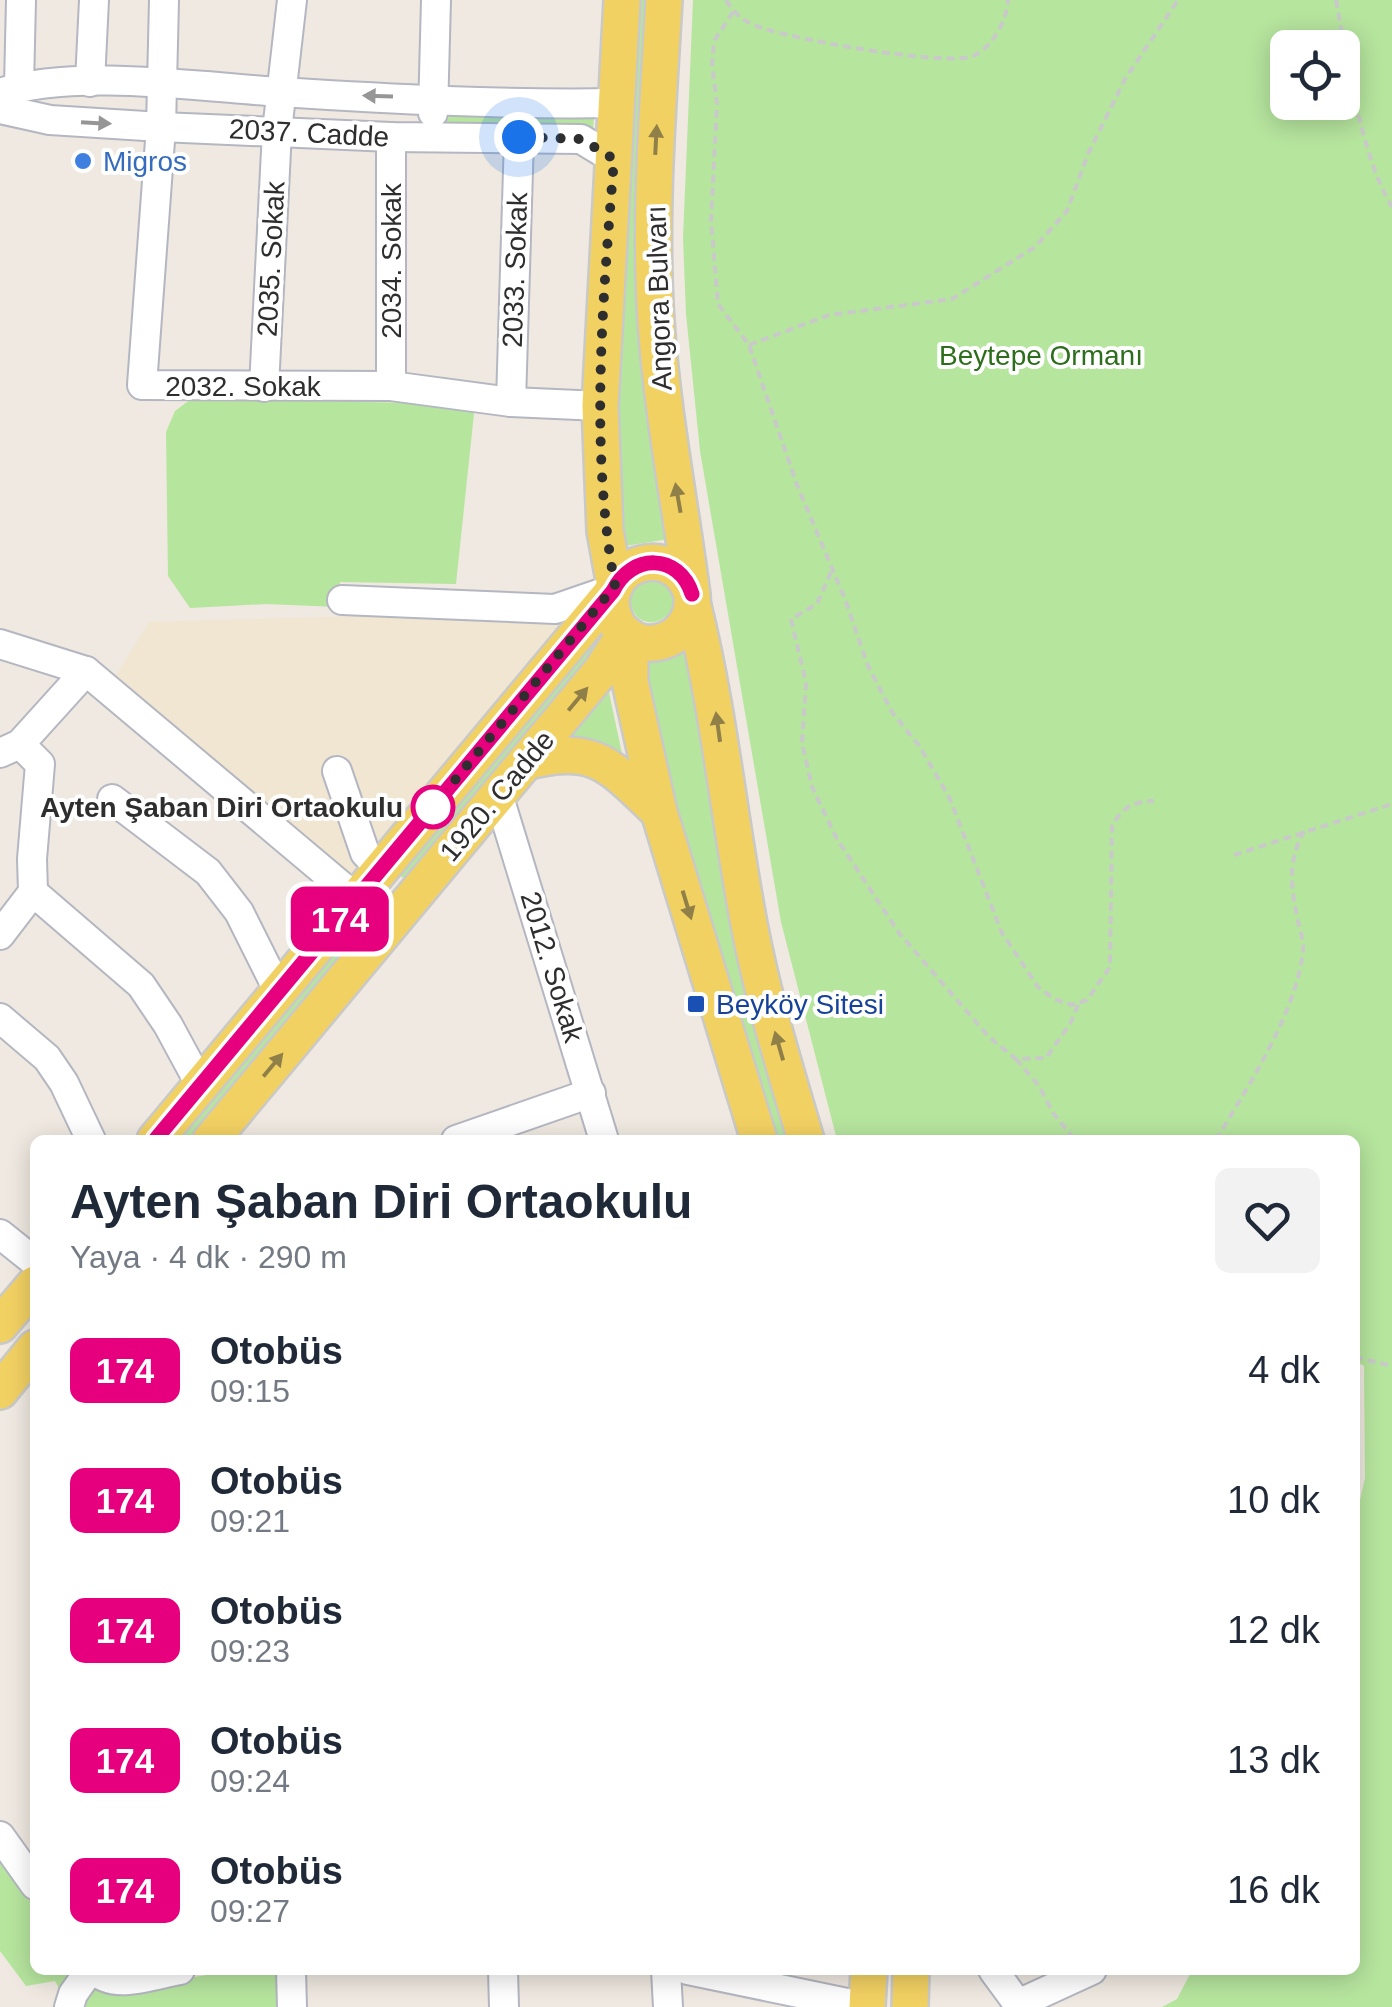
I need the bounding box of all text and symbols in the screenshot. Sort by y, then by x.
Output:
map controls [1270,30,1360,120]
button: locate [1270,30,1360,120]
one-way arrow [362,88,394,104]
your location [494,112,544,162]
street label: 2037. Cadde [228,113,390,153]
one-way arrow [81,115,113,131]
one-way arrow [649,123,665,155]
place label: Migros [103,146,187,177]
marker: Migros [72,150,94,172]
street label: 2035. Sokak [251,179,291,338]
street label: 2034. Sokak [376,182,407,339]
street label: 2033. Sokak [497,191,533,348]
street label: Angora Bulvarı [640,205,678,391]
park label: Beytepe Ormanı [939,340,1143,371]
street label: 2032. Sokak [165,371,322,402]
one-way arrow [670,482,685,513]
one-way arrow [567,687,588,712]
one-way arrow [710,711,726,743]
street label: 1920. Cadde [434,725,560,867]
marker: Ayten Şaban Diri Ortaokulu [412,786,454,828]
place label: Ayten Şaban Diri Ortaokulu [40,792,403,823]
line badge: 174 [282,886,398,952]
street label: 2012. Sokak [514,888,590,1047]
one-way arrow [680,890,695,921]
text: 174 [311,900,369,939]
place label: Beyköy Sitesi [716,989,884,1020]
marker: Beyköy Sitesi [685,993,707,1015]
one-way arrow [770,1031,786,1062]
one-way arrow [262,1052,283,1077]
button: heart [1215,1168,1320,1273]
text: Ayten Şaban Diri Ortaokulu [70,1175,692,1228]
text: Yaya · 4 dk · 290 m [70,1239,347,1275]
text: Otobüs [210,1330,343,1372]
text: 4 dk [1248,1349,1320,1391]
text: 174 [96,1351,154,1390]
text: 09:15 [210,1373,290,1409]
text: Otobüs [210,1460,343,1502]
text: 10 dk [1227,1479,1320,1521]
text: 174 [96,1481,154,1520]
text: 09:21 [210,1503,290,1539]
text: Otobüs [210,1590,343,1632]
text: 12 dk [1227,1609,1320,1651]
text: 174 [96,1611,154,1650]
text: 09:23 [210,1633,290,1669]
text: Otobüs [210,1720,343,1762]
text: 13 dk [1227,1739,1320,1781]
text: 174 [96,1741,154,1780]
text: 09:24 [210,1763,290,1799]
text: Otobüs [210,1850,343,1892]
text: 16 dk [1227,1869,1320,1911]
text: 174 [96,1871,154,1910]
text: 09:27 [210,1893,290,1929]

